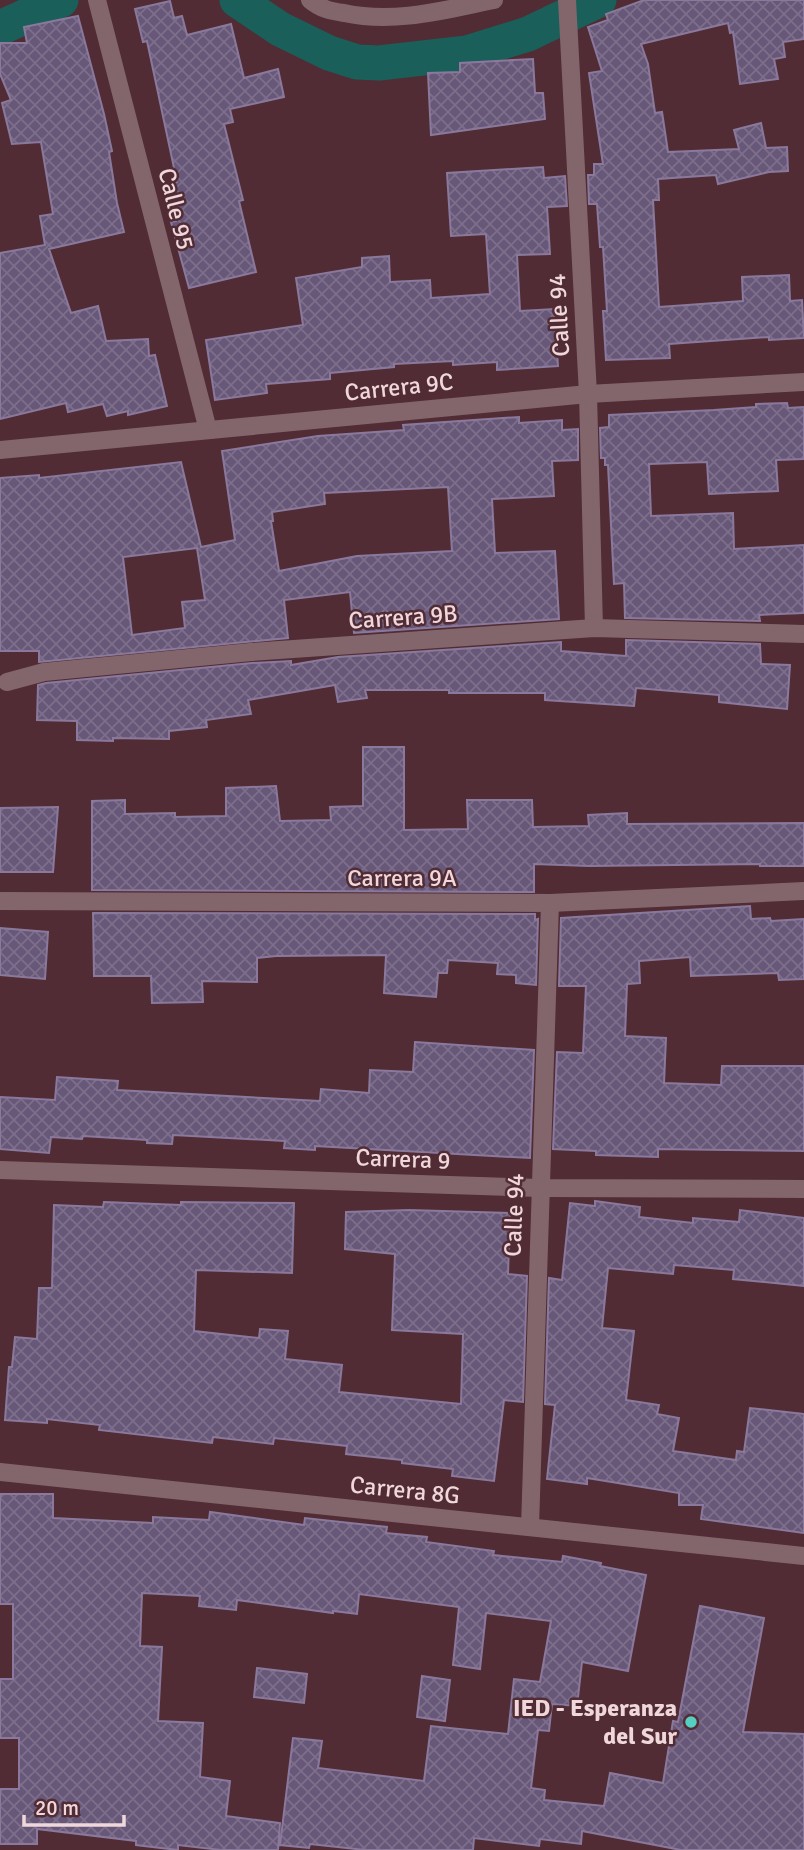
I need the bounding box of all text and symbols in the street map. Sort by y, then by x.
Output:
street label: Calle 95 [151,165,201,253]
street label: Calle 94 [542,273,576,357]
street label: Carrera 9C [343,366,455,408]
street label: Carrera 9B [347,598,459,636]
street label: Carrera 9A [347,863,457,893]
street label: Carrera 9 [355,1142,451,1176]
street label: Calle 94 [498,1173,530,1257]
street label: Carrera 8G [349,1469,461,1511]
place label: IED - Esperanza del Sur [513,1693,677,1751]
marker: IED - Esperanza del Sur [683,1714,699,1730]
scale bar [24,1784,124,1828]
text: 20 m [35,1795,79,1821]

